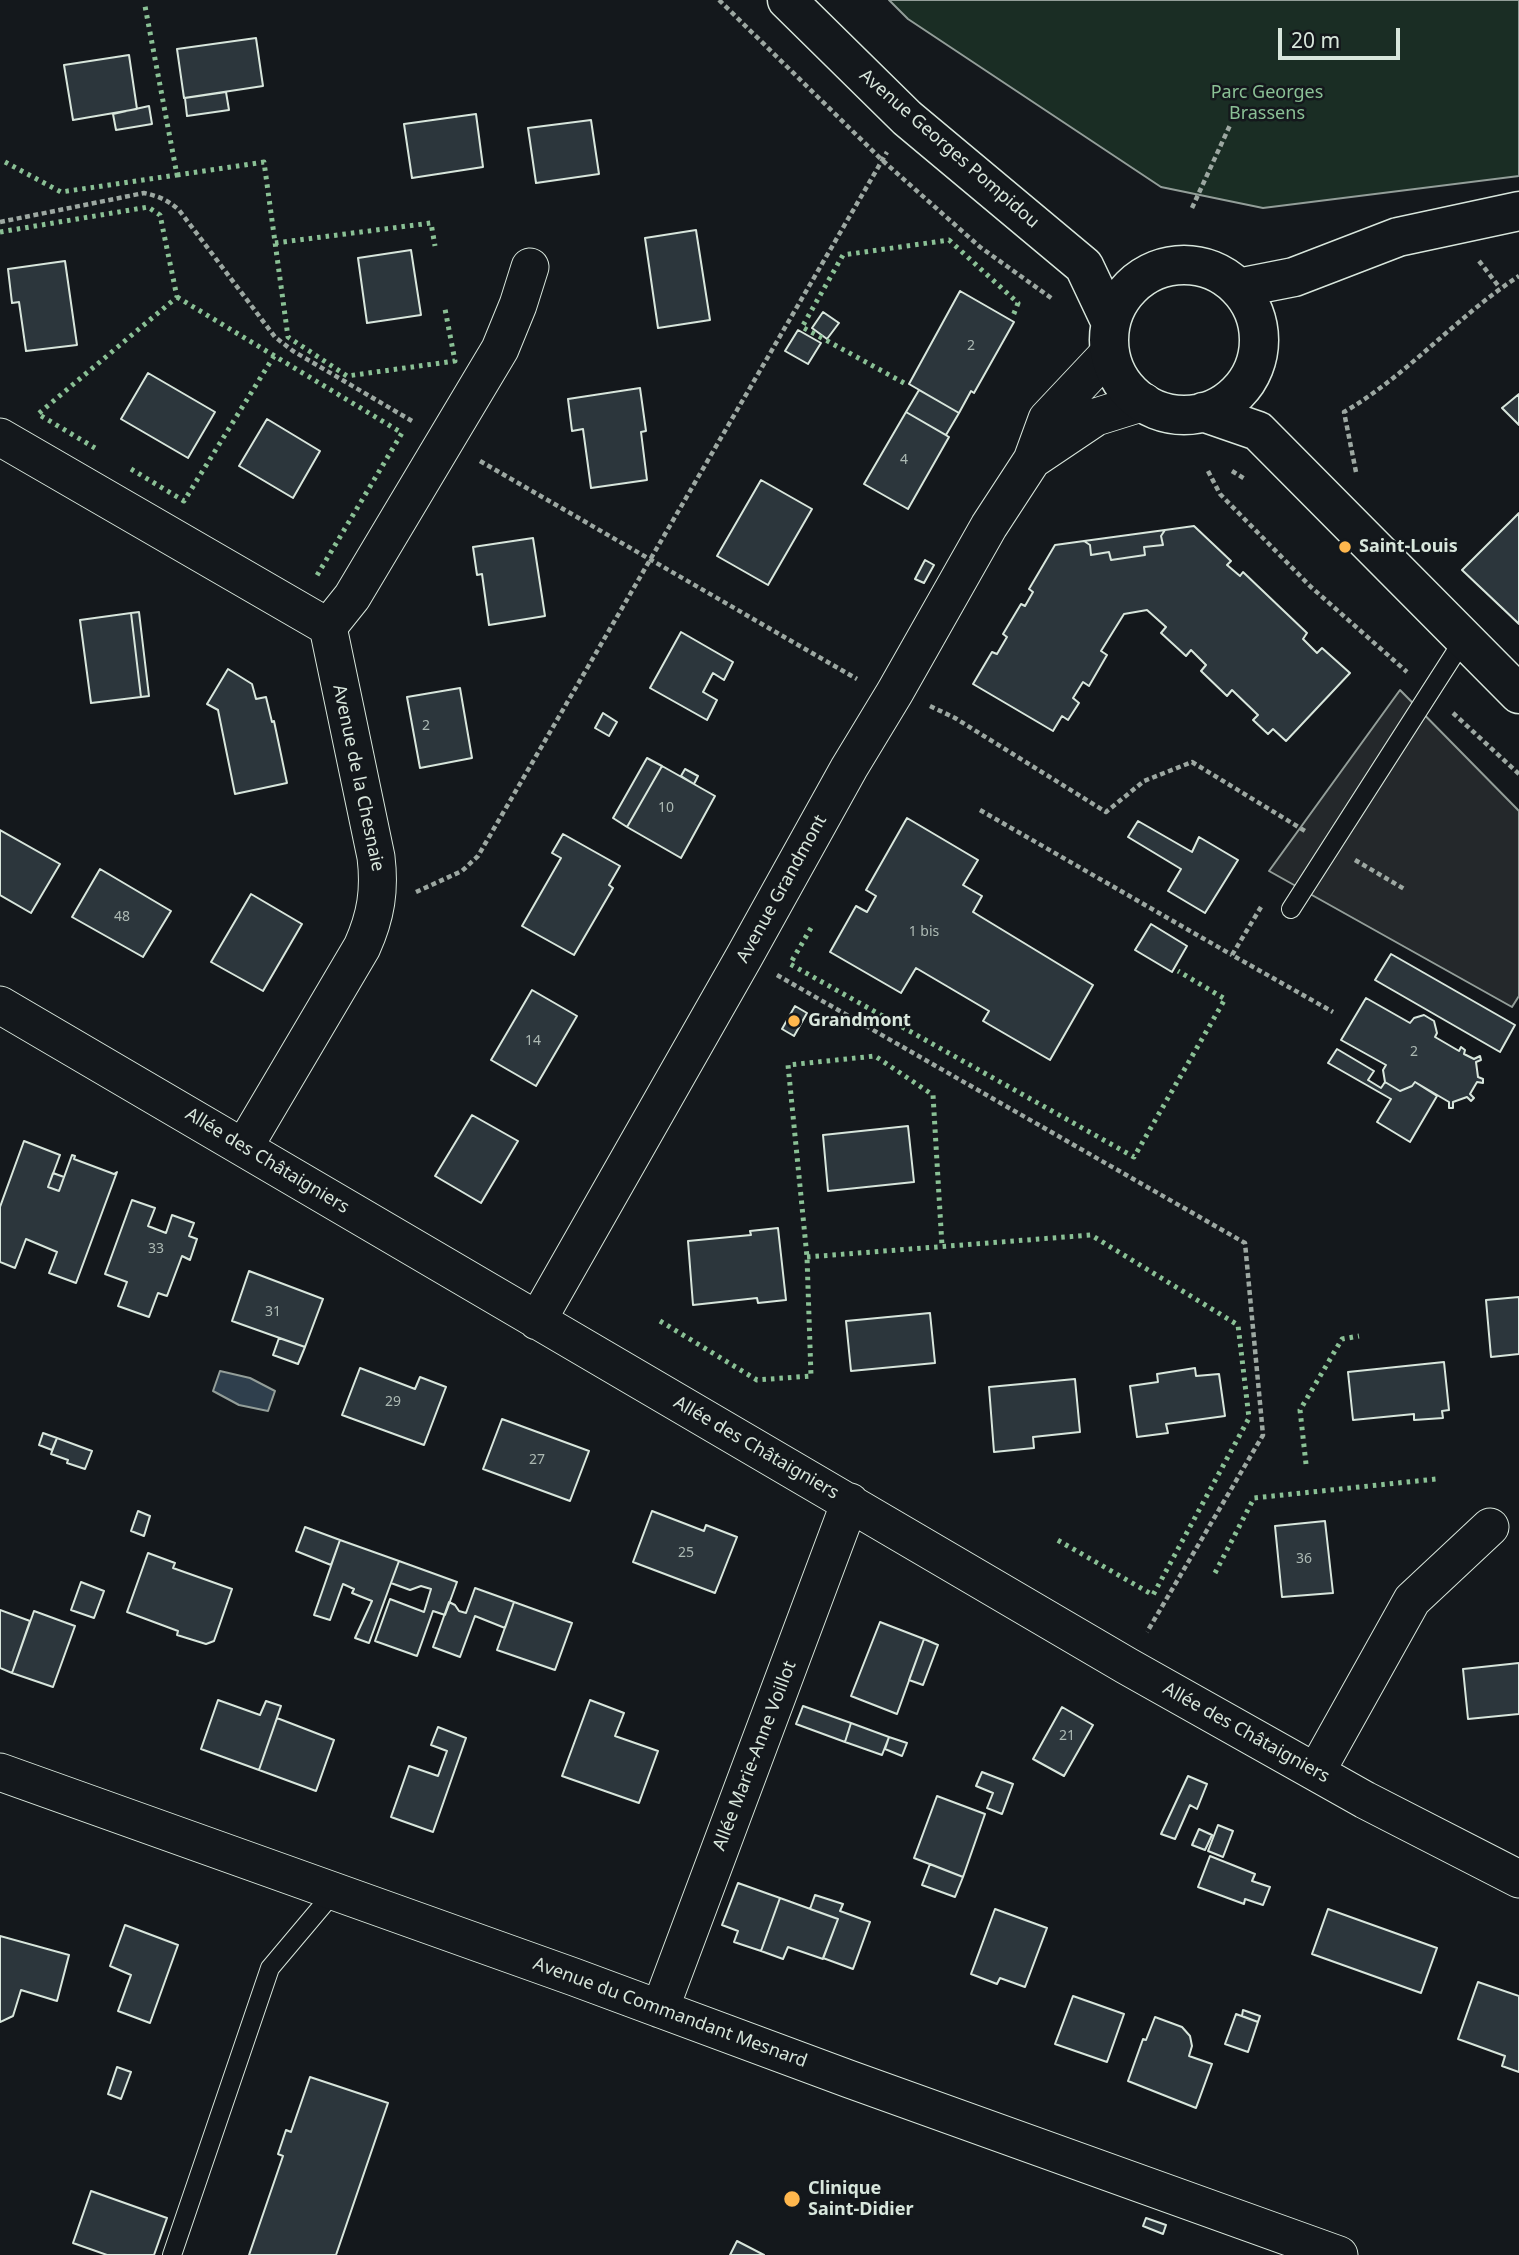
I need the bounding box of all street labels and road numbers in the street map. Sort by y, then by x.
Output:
street label: Avenue Georges Pompidou [855,65,1043,233]
street label: Avenue de la Chesnaie [328,683,388,873]
street label: Avenue Grandmont [732,811,832,967]
street label: Allée des Châtaigniers [181,1104,353,1218]
street label: Allée des Châtaigniers [670,1392,842,1504]
street label: Allée Marie-Anne Voillot [709,1658,801,1854]
street label: Allée des Châtaigniers [1159,1678,1333,1788]
street label: Avenue du Commandant Mesnard [530,1953,810,2073]

